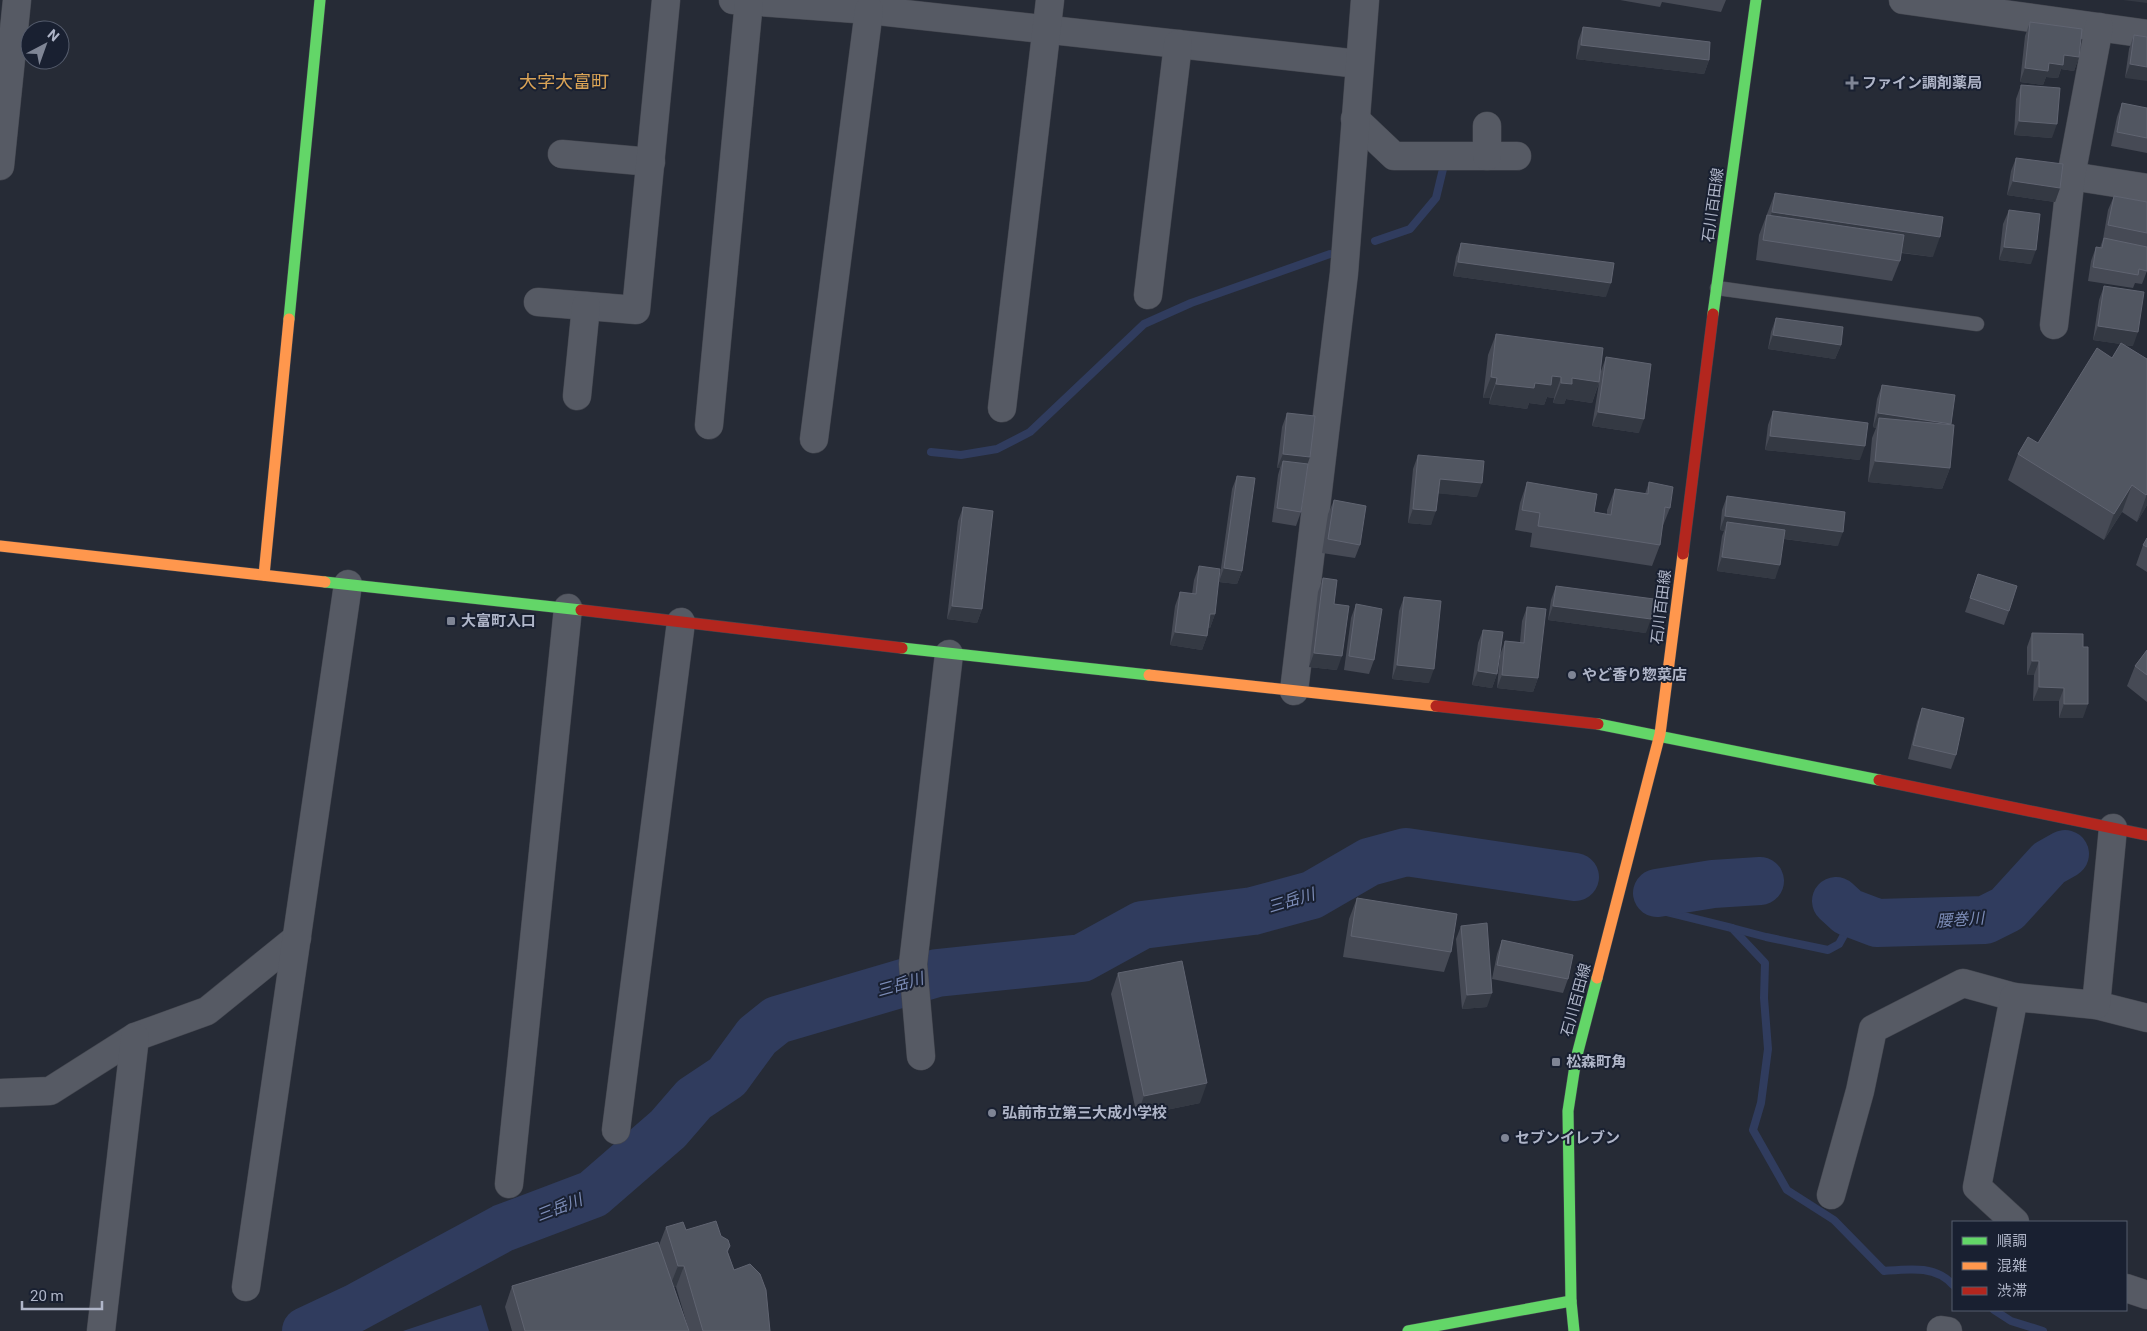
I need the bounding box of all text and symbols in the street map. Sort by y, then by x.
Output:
north arrow [20,20,70,70]
text: N [45,26,63,44]
district label: 大字大富町 [519,71,609,92]
place label: ファイン調剤薬局 [1862,74,1982,92]
marker: ファイン調剤薬局 [1846,77,1858,89]
street label: 石川百田線 [1699,167,1727,243]
street label: 石川百田線 [1647,569,1675,645]
place label: 大富町入口 [461,612,536,630]
marker: 大富町入口 [445,615,457,627]
place label: やど香り惣菜店 [1582,666,1687,684]
marker: やど香り惣菜店 [1566,669,1578,681]
water label: 三岳川 [1265,884,1319,917]
water label: 腰巻川 [1935,908,1987,931]
street label: 石川百田線 [1558,961,1594,1039]
water label: 三岳川 [874,968,928,1000]
place label: 松森町角 [1566,1053,1626,1071]
marker: 松森町角 [1550,1056,1562,1068]
place label: 弘前市立第三大成小学校 [1002,1104,1167,1122]
marker: 弘前市立第三大成小学校 [986,1107,998,1119]
place label: セブンイレブン [1515,1129,1620,1147]
marker: セブンイレブン [1499,1132,1511,1144]
water label: 三岳川 [533,1189,587,1225]
legend [1952,1221,2127,1311]
text: 順調 [1997,1232,2027,1250]
text: 混雑 [1997,1257,2027,1275]
scale bar [22,1278,102,1310]
text: 渋滞 [1997,1282,2027,1300]
text: 20 m [30,1287,64,1305]

